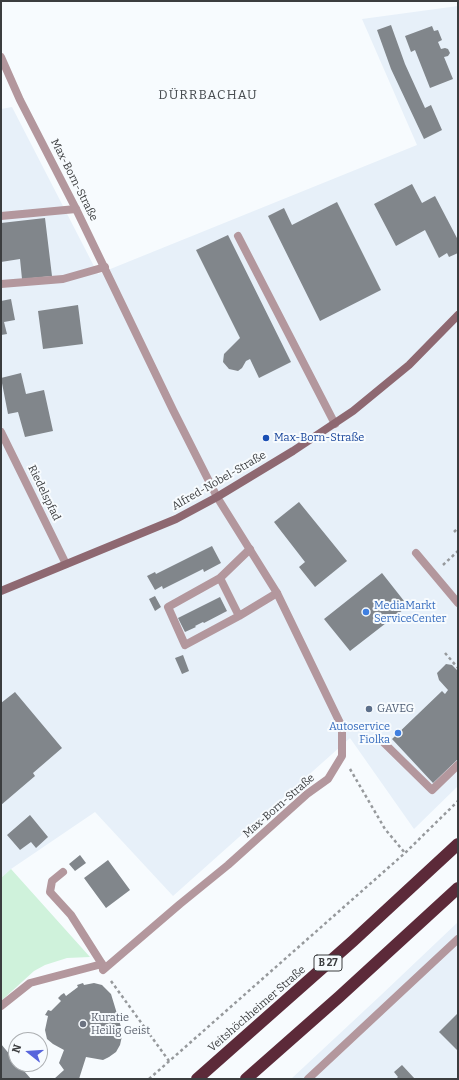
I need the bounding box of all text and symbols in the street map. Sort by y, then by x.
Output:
district label: DÜRRBACHAU [158,87,258,103]
street label: Max-Born-Straße [48,137,100,223]
place label: Max-Born-Straße [274,431,364,445]
marker: Max-Born-Straße [261,433,271,443]
street label: Alfred-Nobel-Straße [170,449,268,513]
street label: Riedelspfad [25,463,63,523]
place label: MediaMarkt ServiceCenter [374,599,446,625]
marker: MediaMarkt ServiceCenter [361,607,371,617]
place label: GAVEG [377,702,414,716]
marker: GAVEG [364,704,374,714]
place label: Autoservice Fiolka [329,720,390,746]
marker: Autoservice Fiolka [393,728,403,738]
street label: Max-Born-Straße [241,771,317,841]
road number: B 27 [314,955,342,971]
street label: Veitshöchheimer Straße [206,963,308,1055]
place label: Kuratie Heilig Geist [91,1011,150,1037]
marker: Kuratie Heilig Geist [78,1019,88,1029]
north arrow [8,1032,48,1072]
text: N [10,1043,24,1055]

